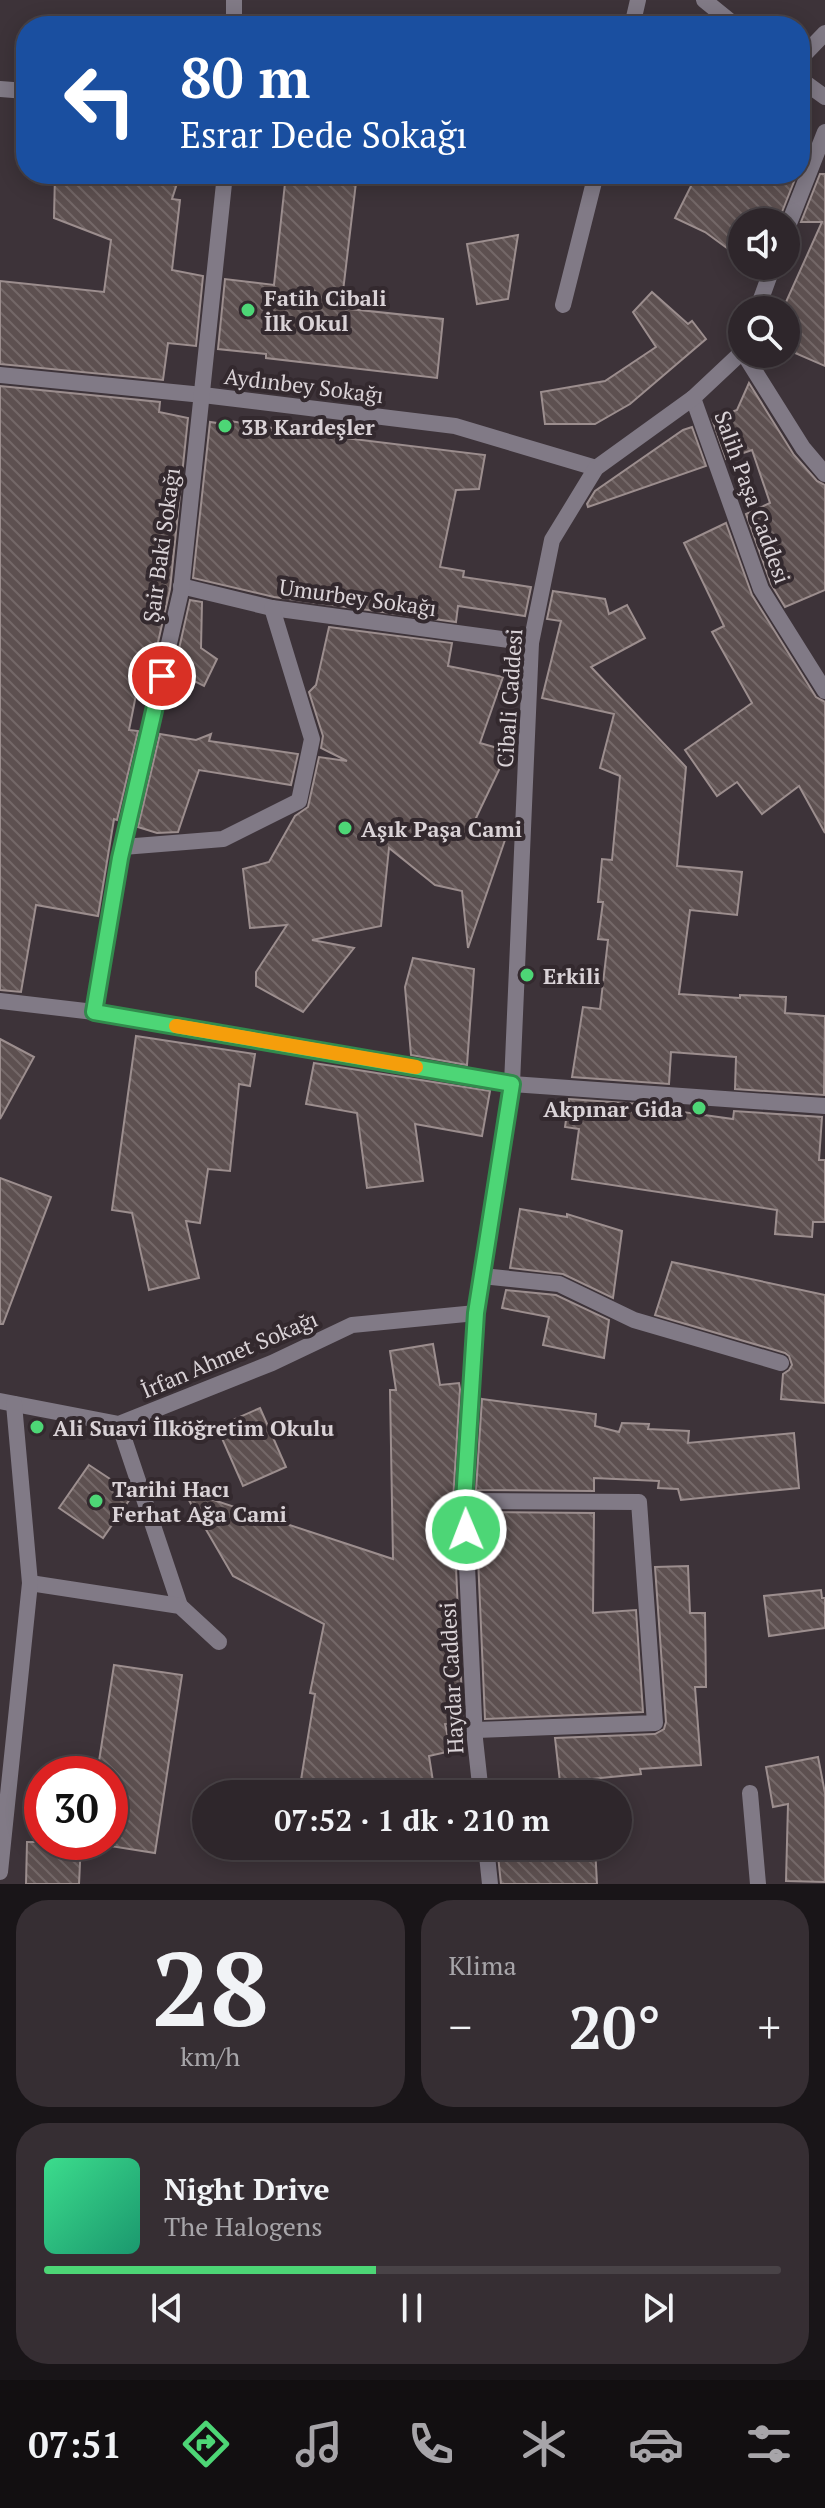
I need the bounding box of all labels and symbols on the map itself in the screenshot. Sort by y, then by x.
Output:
place label: Fatih Cibali İlk Okul [264,283,386,337]
marker: Fatih Cibali İlk Okul [239,301,257,319]
street label: Aydınbey Sokağı [223,361,385,409]
street label: Salih Paşa Caddesi [708,407,798,587]
place label: 3B Kardeşler [241,412,375,441]
marker: 3B Kardeşler [216,417,234,435]
street label: Şair Baki Sokağı [136,466,186,624]
street label: Umurbey Sokağı [277,572,439,622]
street label: Cibali Caddesi [490,627,528,769]
pin [128,642,196,710]
place label: Aşık Paşa Cami [361,814,522,843]
marker: Aşık Paşa Cami [336,819,354,837]
place label: Erkili [543,961,601,990]
marker: Erkili [518,966,536,984]
place label: Akpınar Gida [543,1094,683,1123]
marker: Akpınar Gida [690,1099,708,1117]
street label: İrfan Ahmet Sokağı [136,1304,322,1404]
place label: Ali Suavi İlköğretim Okulu [53,1413,334,1442]
marker: Ali Suavi İlköğretim Okulu [28,1418,46,1436]
place label: Tarihi Hacı Ferhat Ağa Cami [112,1474,287,1528]
position arrow [424,1488,508,1572]
marker: Tarihi Hacı Ferhat Ağa Cami [87,1492,105,1510]
street label: Haydar Caddesi [433,1601,469,1755]
speed limit sign: 30 [24,1756,128,1860]

